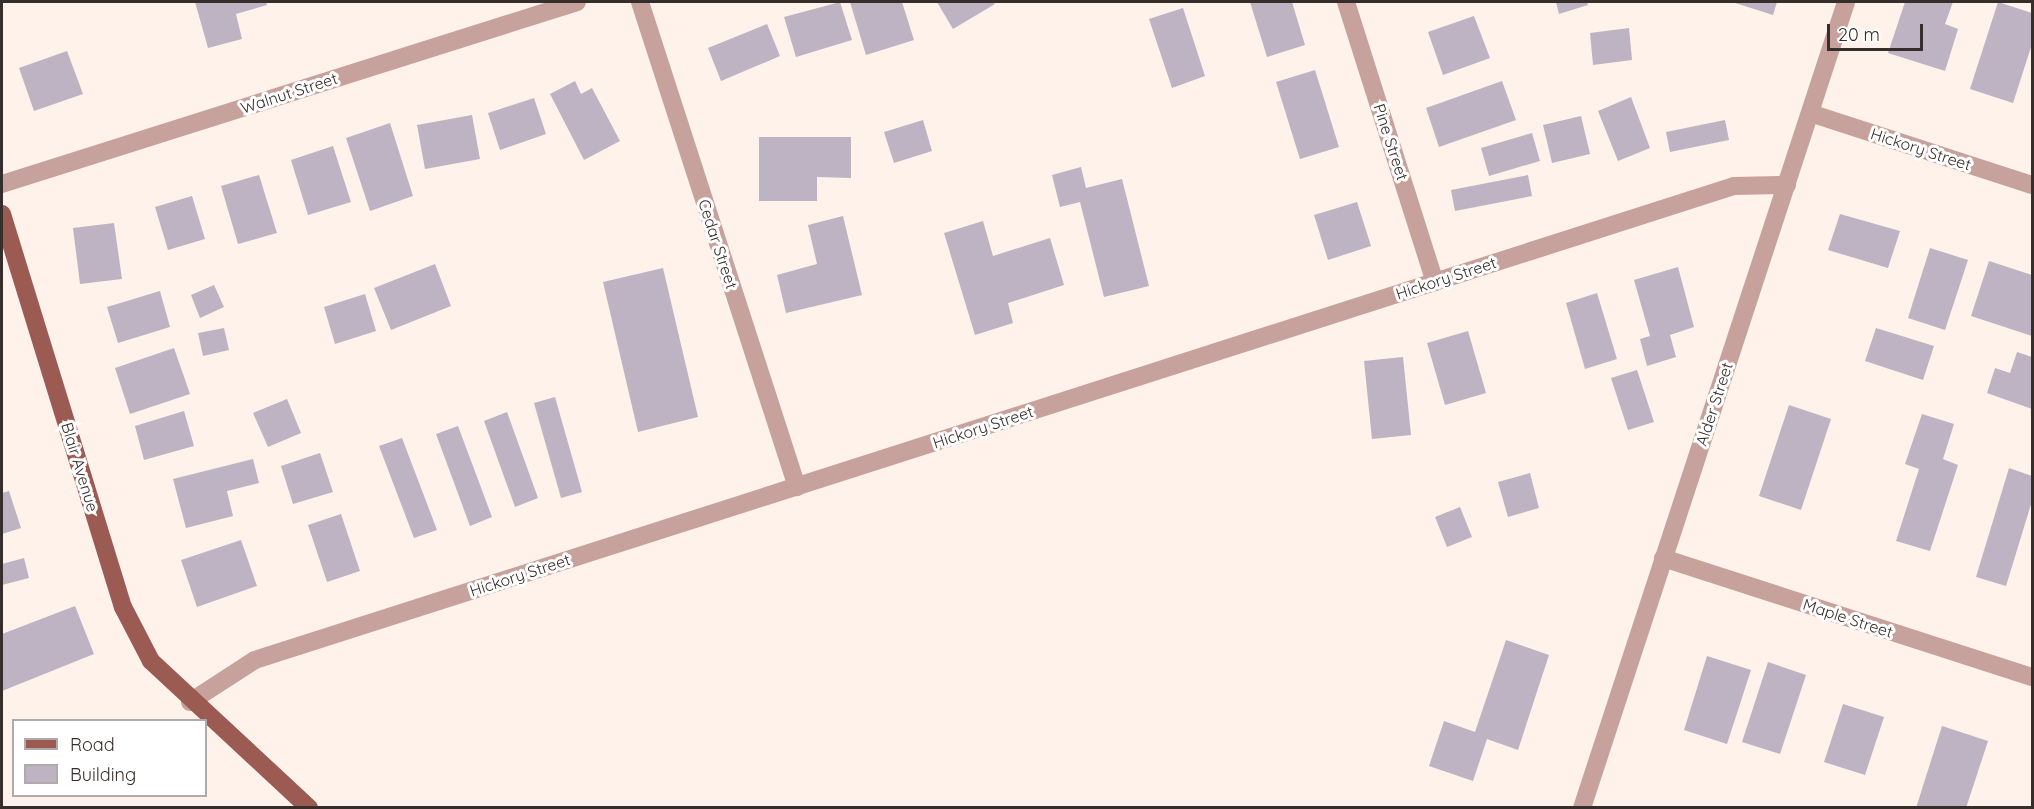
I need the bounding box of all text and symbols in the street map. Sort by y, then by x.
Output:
scale bar [1830,12,1926,50]
text: 20 m [1838,23,1880,46]
street label: Walnut Street [238,68,340,118]
street label: Pine Street [1370,101,1412,183]
street label: Hickory Street [1868,124,1974,174]
street label: Cedar Street [694,197,742,291]
street label: Hickory Street [1393,253,1499,303]
street label: Alder Street [1691,360,1737,448]
street label: Hickory Street [930,402,1036,452]
street label: Blair Avenue [57,420,103,514]
street label: Hickory Street [467,550,573,600]
street label: Maple Street [1801,594,1895,642]
legend [12,719,207,797]
text: Road [70,733,115,756]
text: Building [70,763,136,786]

